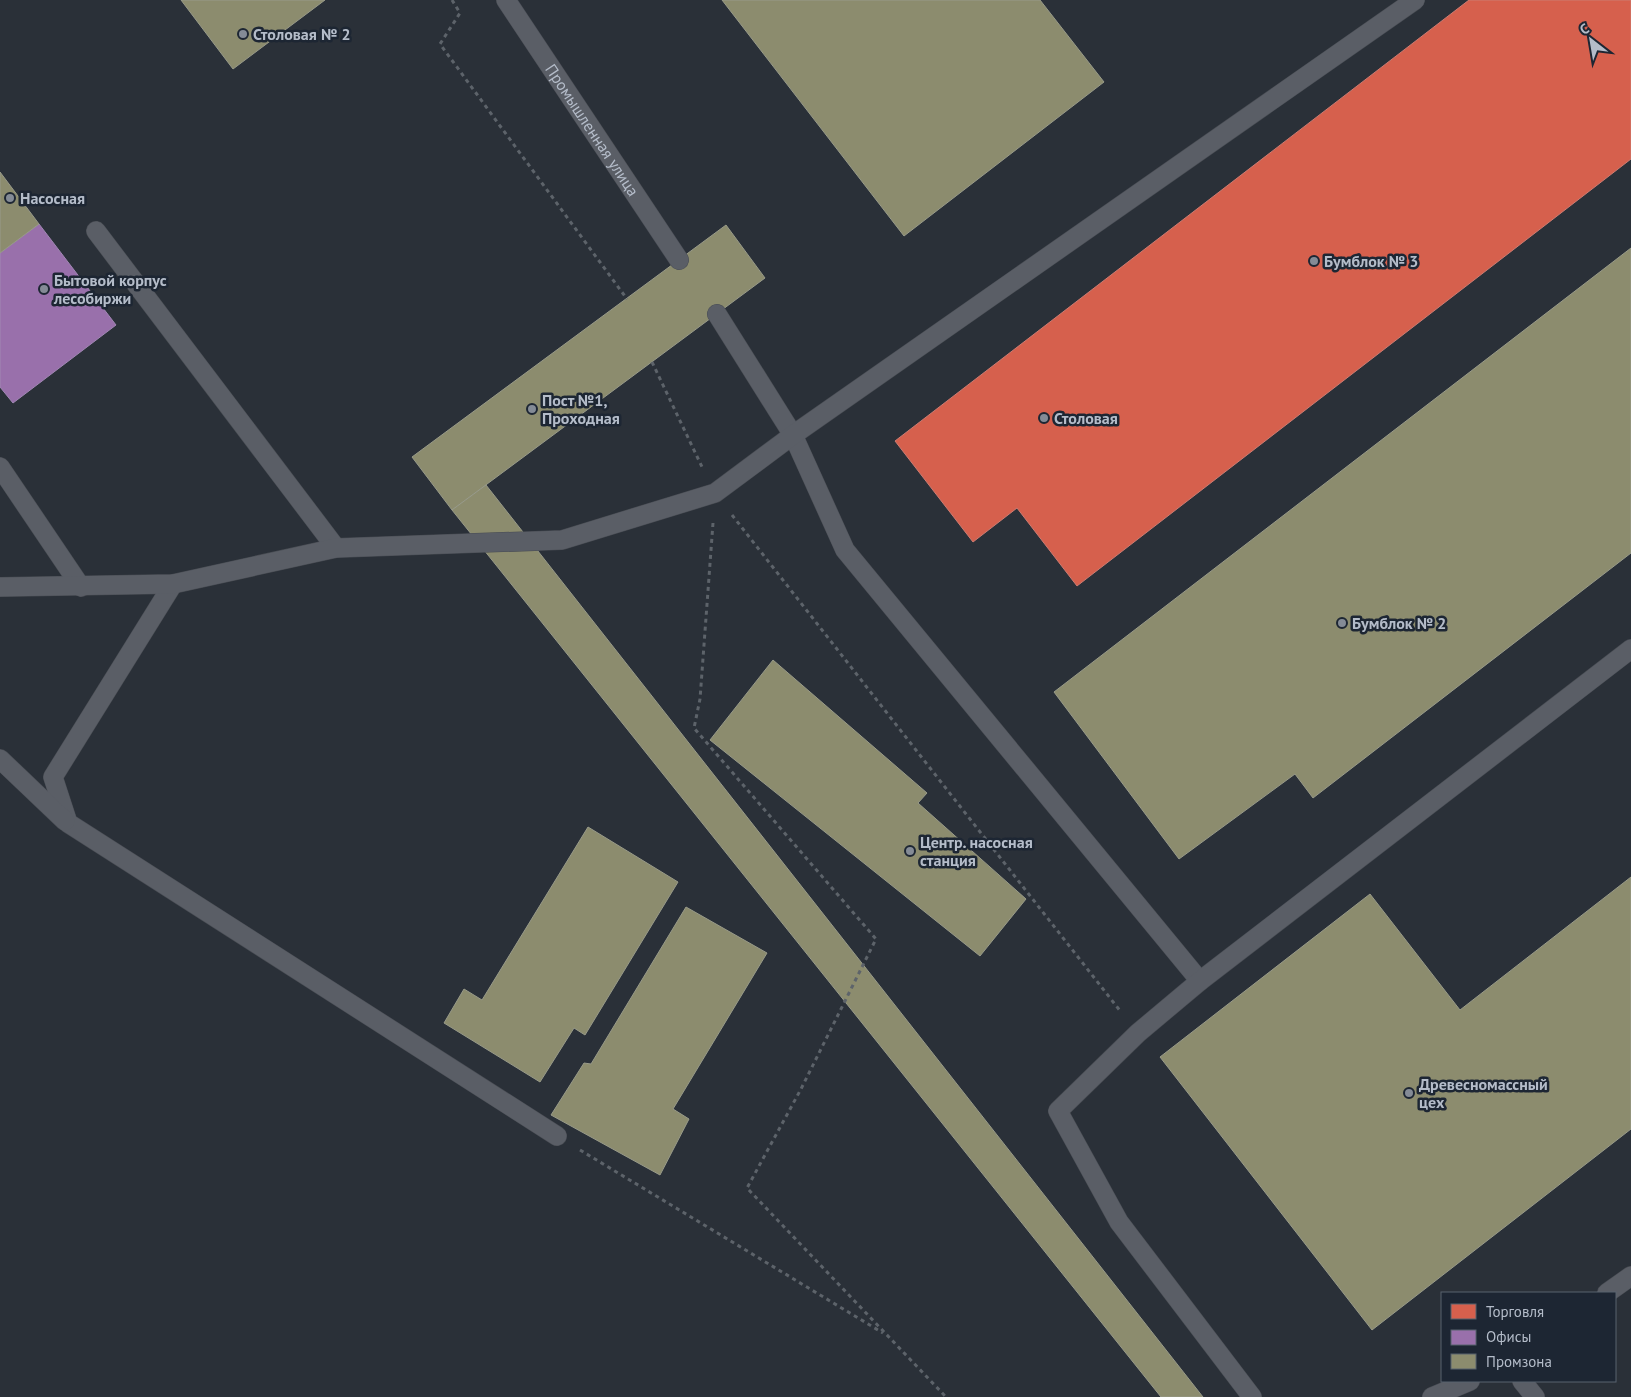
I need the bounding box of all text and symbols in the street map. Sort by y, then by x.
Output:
north arrow [1566,15,1616,65]
text: С [1576,19,1592,39]
place label: Столовая № 2 [253,24,350,44]
marker: Столовая № 2 [237,28,249,40]
street label: Промышленная улица [541,60,644,200]
place label: Насосная [20,188,85,208]
marker: Насосная [4,192,16,204]
place label: Бумблок № 3 [1324,251,1418,271]
marker: Бумблок № 3 [1308,255,1320,267]
place label: Бытовой корпус лесобиржи [53,270,167,308]
marker: Бытовой корпус лесобиржи [38,283,50,295]
place label: Пост №1, Проходная [542,390,620,428]
marker: Пост №1, Проходная [526,403,538,415]
place label: Столовая [1054,408,1118,428]
marker: Столовая [1038,412,1050,424]
place label: Бумблок № 2 [1352,613,1446,633]
marker: Бумблок № 2 [1336,617,1348,629]
place label: Центр. насосная станция [920,832,1033,870]
marker: Центр. насосная станция [904,845,916,857]
place label: Древесномассный цех [1419,1074,1548,1112]
marker: Древесномассный цех [1403,1087,1415,1099]
legend [1441,1292,1616,1382]
text: Торговля [1486,1302,1544,1321]
text: Офисы [1486,1327,1531,1346]
text: Промзона [1486,1352,1552,1371]

